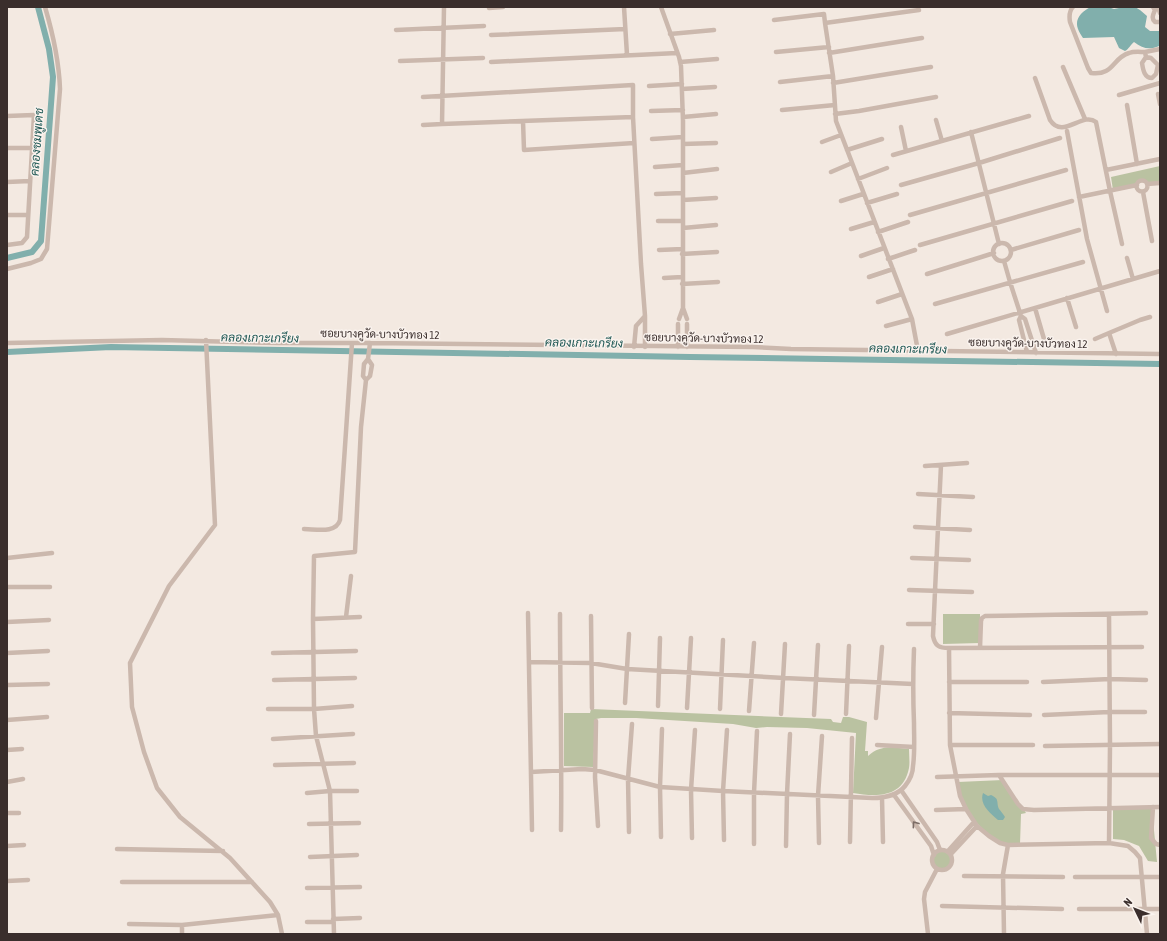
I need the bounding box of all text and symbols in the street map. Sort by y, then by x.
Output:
water label: คลองชมพูเดช [28,107,47,177]
street label: ซอยบางคูวัด-บางบัวทอง 12 [320,326,440,343]
water label: คลองเกาะเกรียง [221,329,300,346]
street label: ซอยบางคูวัด-บางบัวทอง 12 [644,330,764,347]
water label: คลองเกาะเกรียง [545,334,624,351]
street label: ซอยบางคูวัด-บางบัวทอง 12 [968,335,1088,352]
water label: คลองเกาะเกรียง [869,340,948,357]
one-way arrow [913,822,920,829]
north arrow [1115,889,1155,929]
text: N [1121,896,1134,909]

